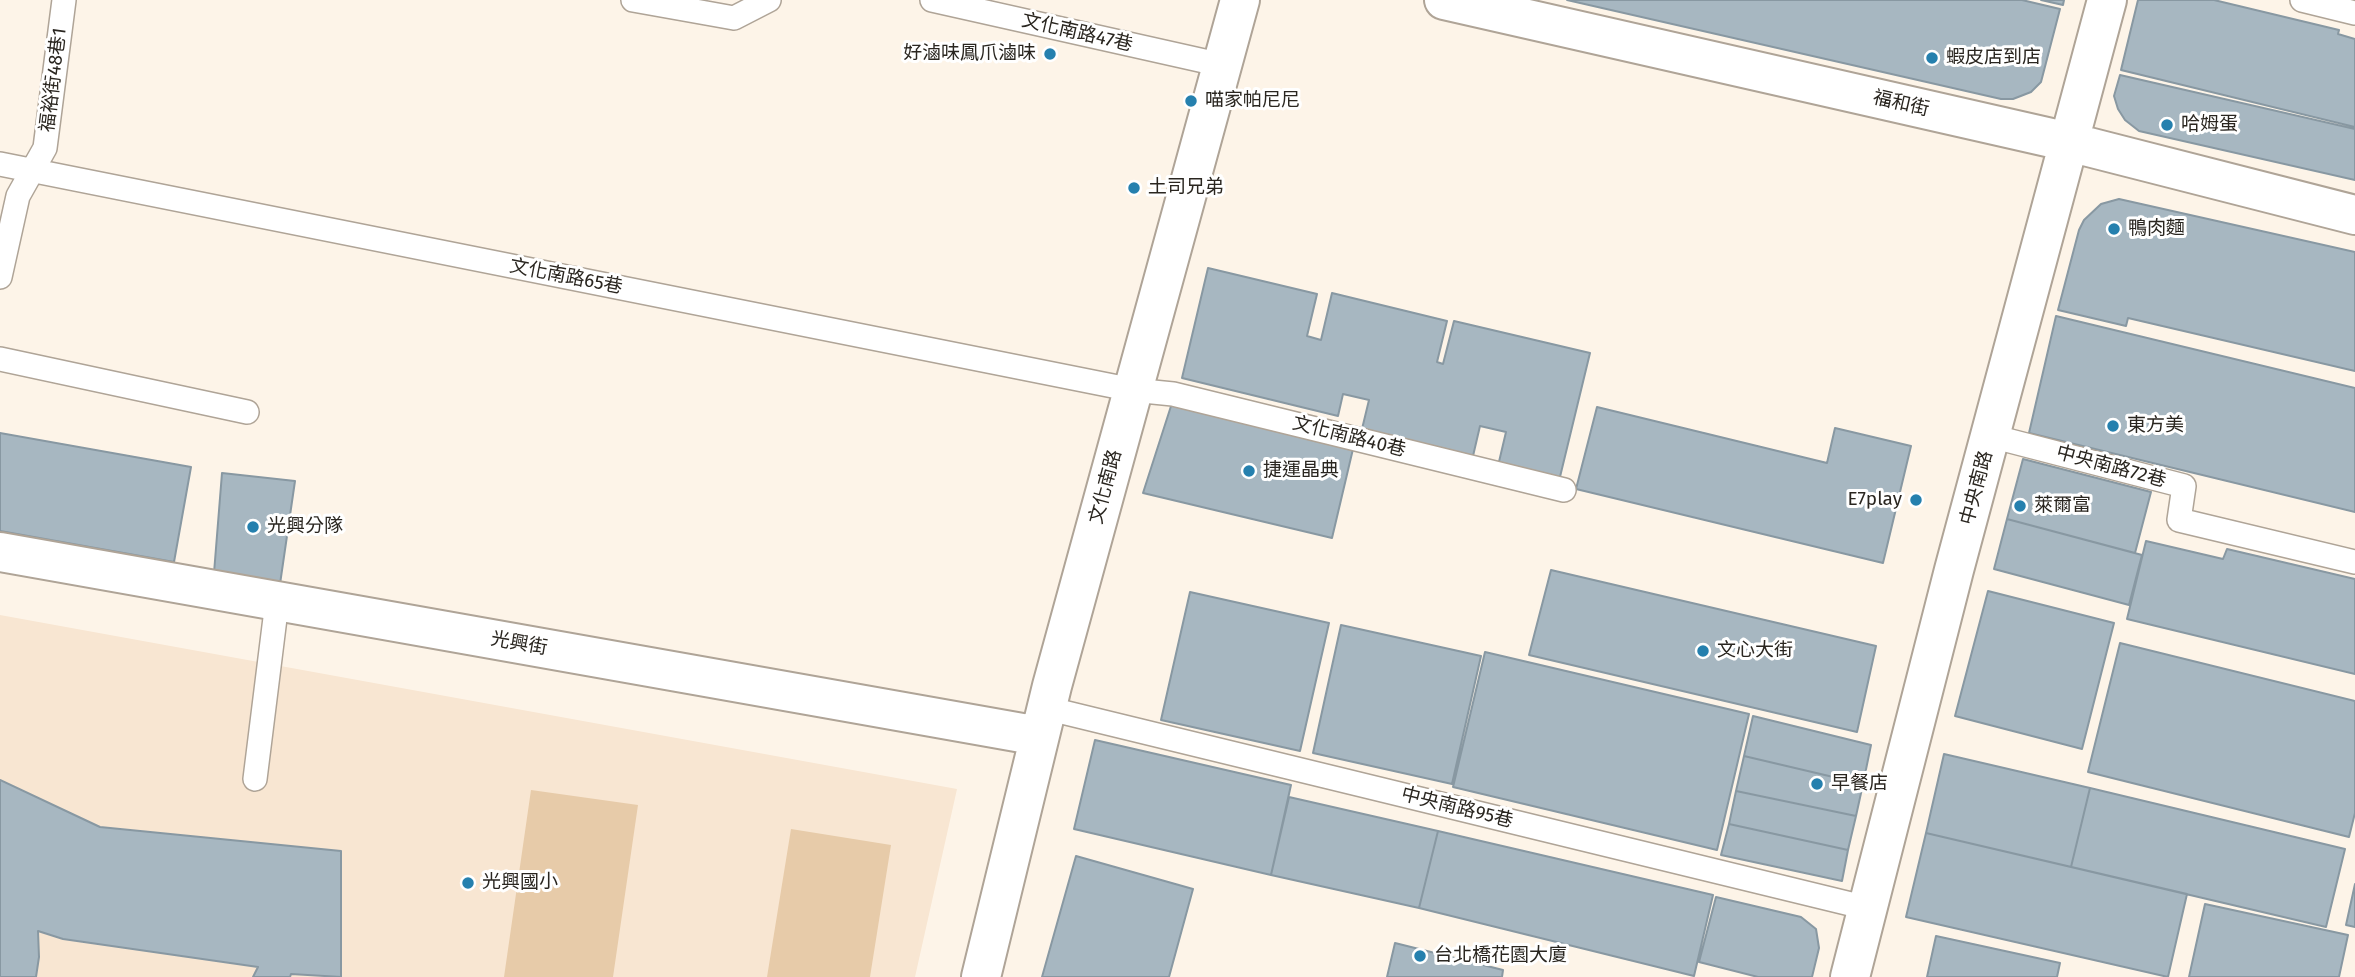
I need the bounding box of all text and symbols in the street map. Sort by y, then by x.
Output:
street label: 文化南路47巷 [1019,9,1135,57]
street label: 福裕街48巷1 [36,27,72,133]
place label: 好滷味鳳爪滷味 [903,43,1036,65]
marker: 好滷味鳳爪滷味 [1042,46,1058,62]
place label: 蝦皮店到店 [1946,47,2041,69]
marker: 蝦皮店到店 [1924,50,1940,66]
street label: 福和街 [1871,86,1931,122]
place label: 喵家帕尼尼 [1205,90,1300,112]
marker: 喵家帕尼尼 [1183,93,1199,109]
place label: 哈姆蛋 [2181,114,2238,136]
marker: 哈姆蛋 [2159,117,2175,133]
place label: 土司兄弟 [1148,177,1224,199]
marker: 土司兄弟 [1126,180,1142,196]
place label: 鴨肉麵 [2128,218,2185,240]
marker: 鴨肉麵 [2106,221,2122,237]
street label: 文化南路65巷 [508,255,624,299]
street label: 文化南路40巷 [1290,412,1408,462]
place label: 東方美 [2127,415,2184,437]
marker: 東方美 [2105,418,2121,434]
street label: 中央南路72巷 [2054,441,2168,493]
street label: 文化南路 [1085,447,1127,527]
street label: 中央南路 [1956,448,1998,528]
place label: 捷運晶典 [1263,460,1339,482]
marker: 捷運晶典 [1241,463,1257,479]
place label: E7play [1847,489,1902,511]
marker: E7play [1908,492,1924,508]
place label: 萊爾富 [2034,495,2091,517]
marker: 萊爾富 [2012,498,2028,514]
place label: 光興分隊 [267,516,343,538]
marker: 光興分隊 [245,519,261,535]
street label: 光興街 [489,628,549,660]
place label: 文心大街 [1717,640,1793,662]
marker: 文心大街 [1695,643,1711,659]
place label: 早餐店 [1831,773,1888,795]
marker: 早餐店 [1809,776,1825,792]
street label: 中央南路95巷 [1399,783,1515,833]
place label: 光興國小 [482,872,558,894]
marker: 光興國小 [460,875,476,891]
place label: 台北橋花園大廈 [1434,945,1567,967]
marker: 台北橋花園大廈 [1412,948,1428,964]

